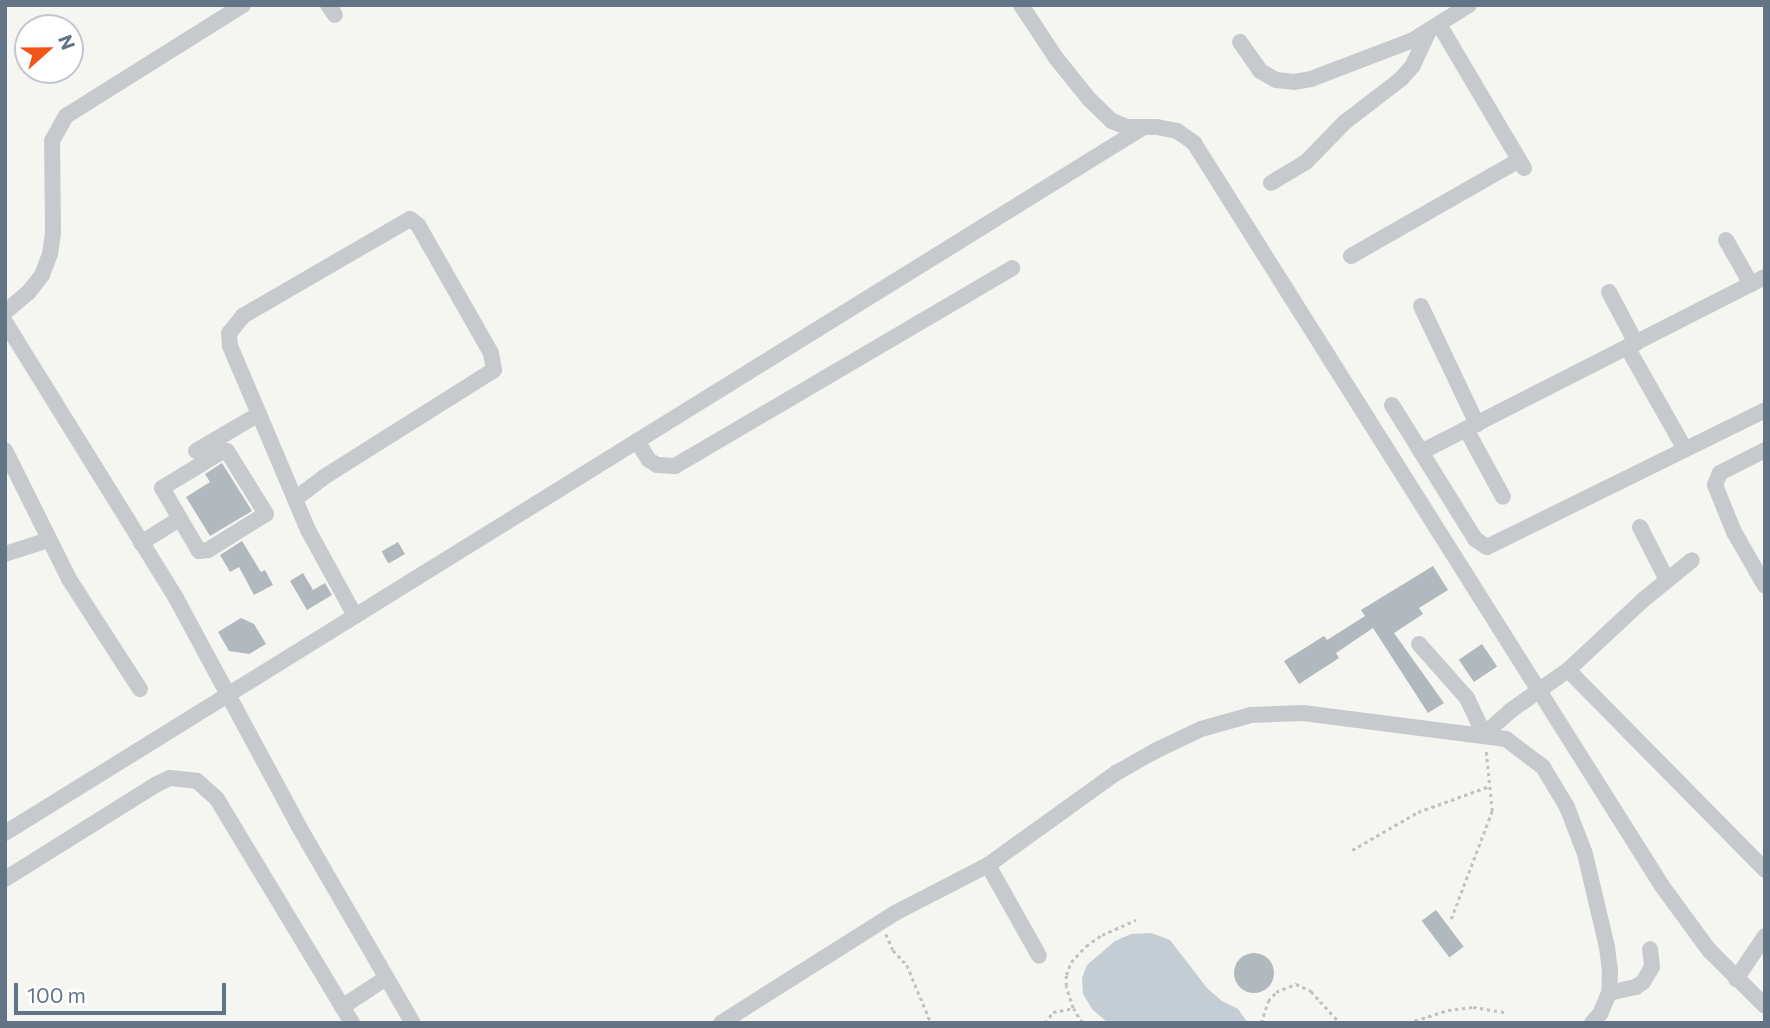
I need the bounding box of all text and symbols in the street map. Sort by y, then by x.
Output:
north arrow [14,14,84,84]
text: N [54,31,80,53]
scale bar [18,968,229,1012]
text: 100 m [27,982,86,1007]

